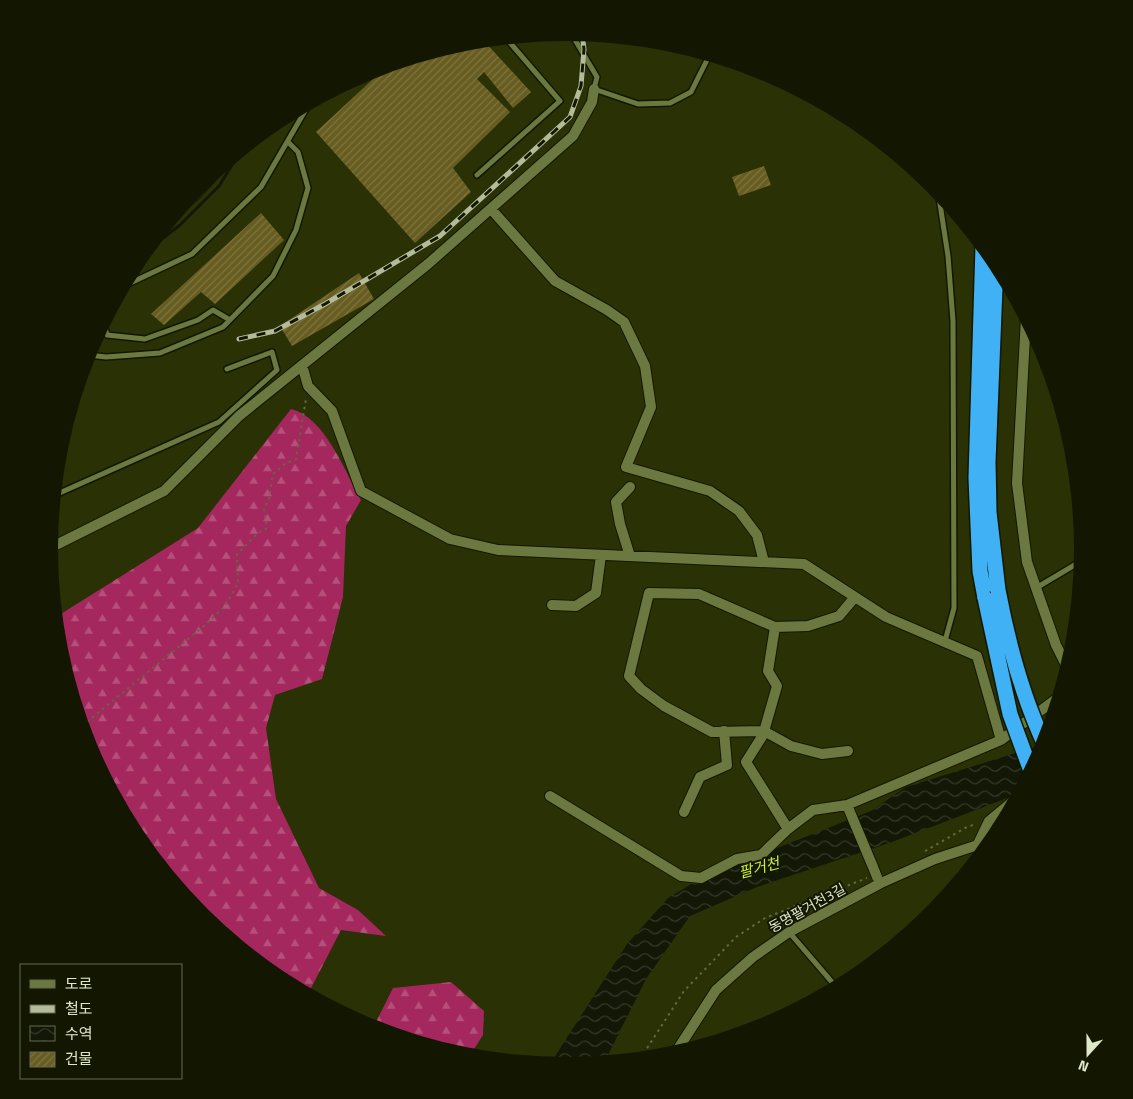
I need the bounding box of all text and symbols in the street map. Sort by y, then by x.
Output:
water label: 팔거천 [736,850,784,884]
street label: 동명팔거천3길 [764,878,849,937]
legend [20,964,182,1079]
text: 도로 [65,972,93,995]
text: 철도 [65,997,93,1020]
text: 수역 [65,1022,93,1045]
north arrow [1063,1029,1113,1079]
text: 건물 [65,1047,93,1070]
text: N [1075,1055,1091,1078]

